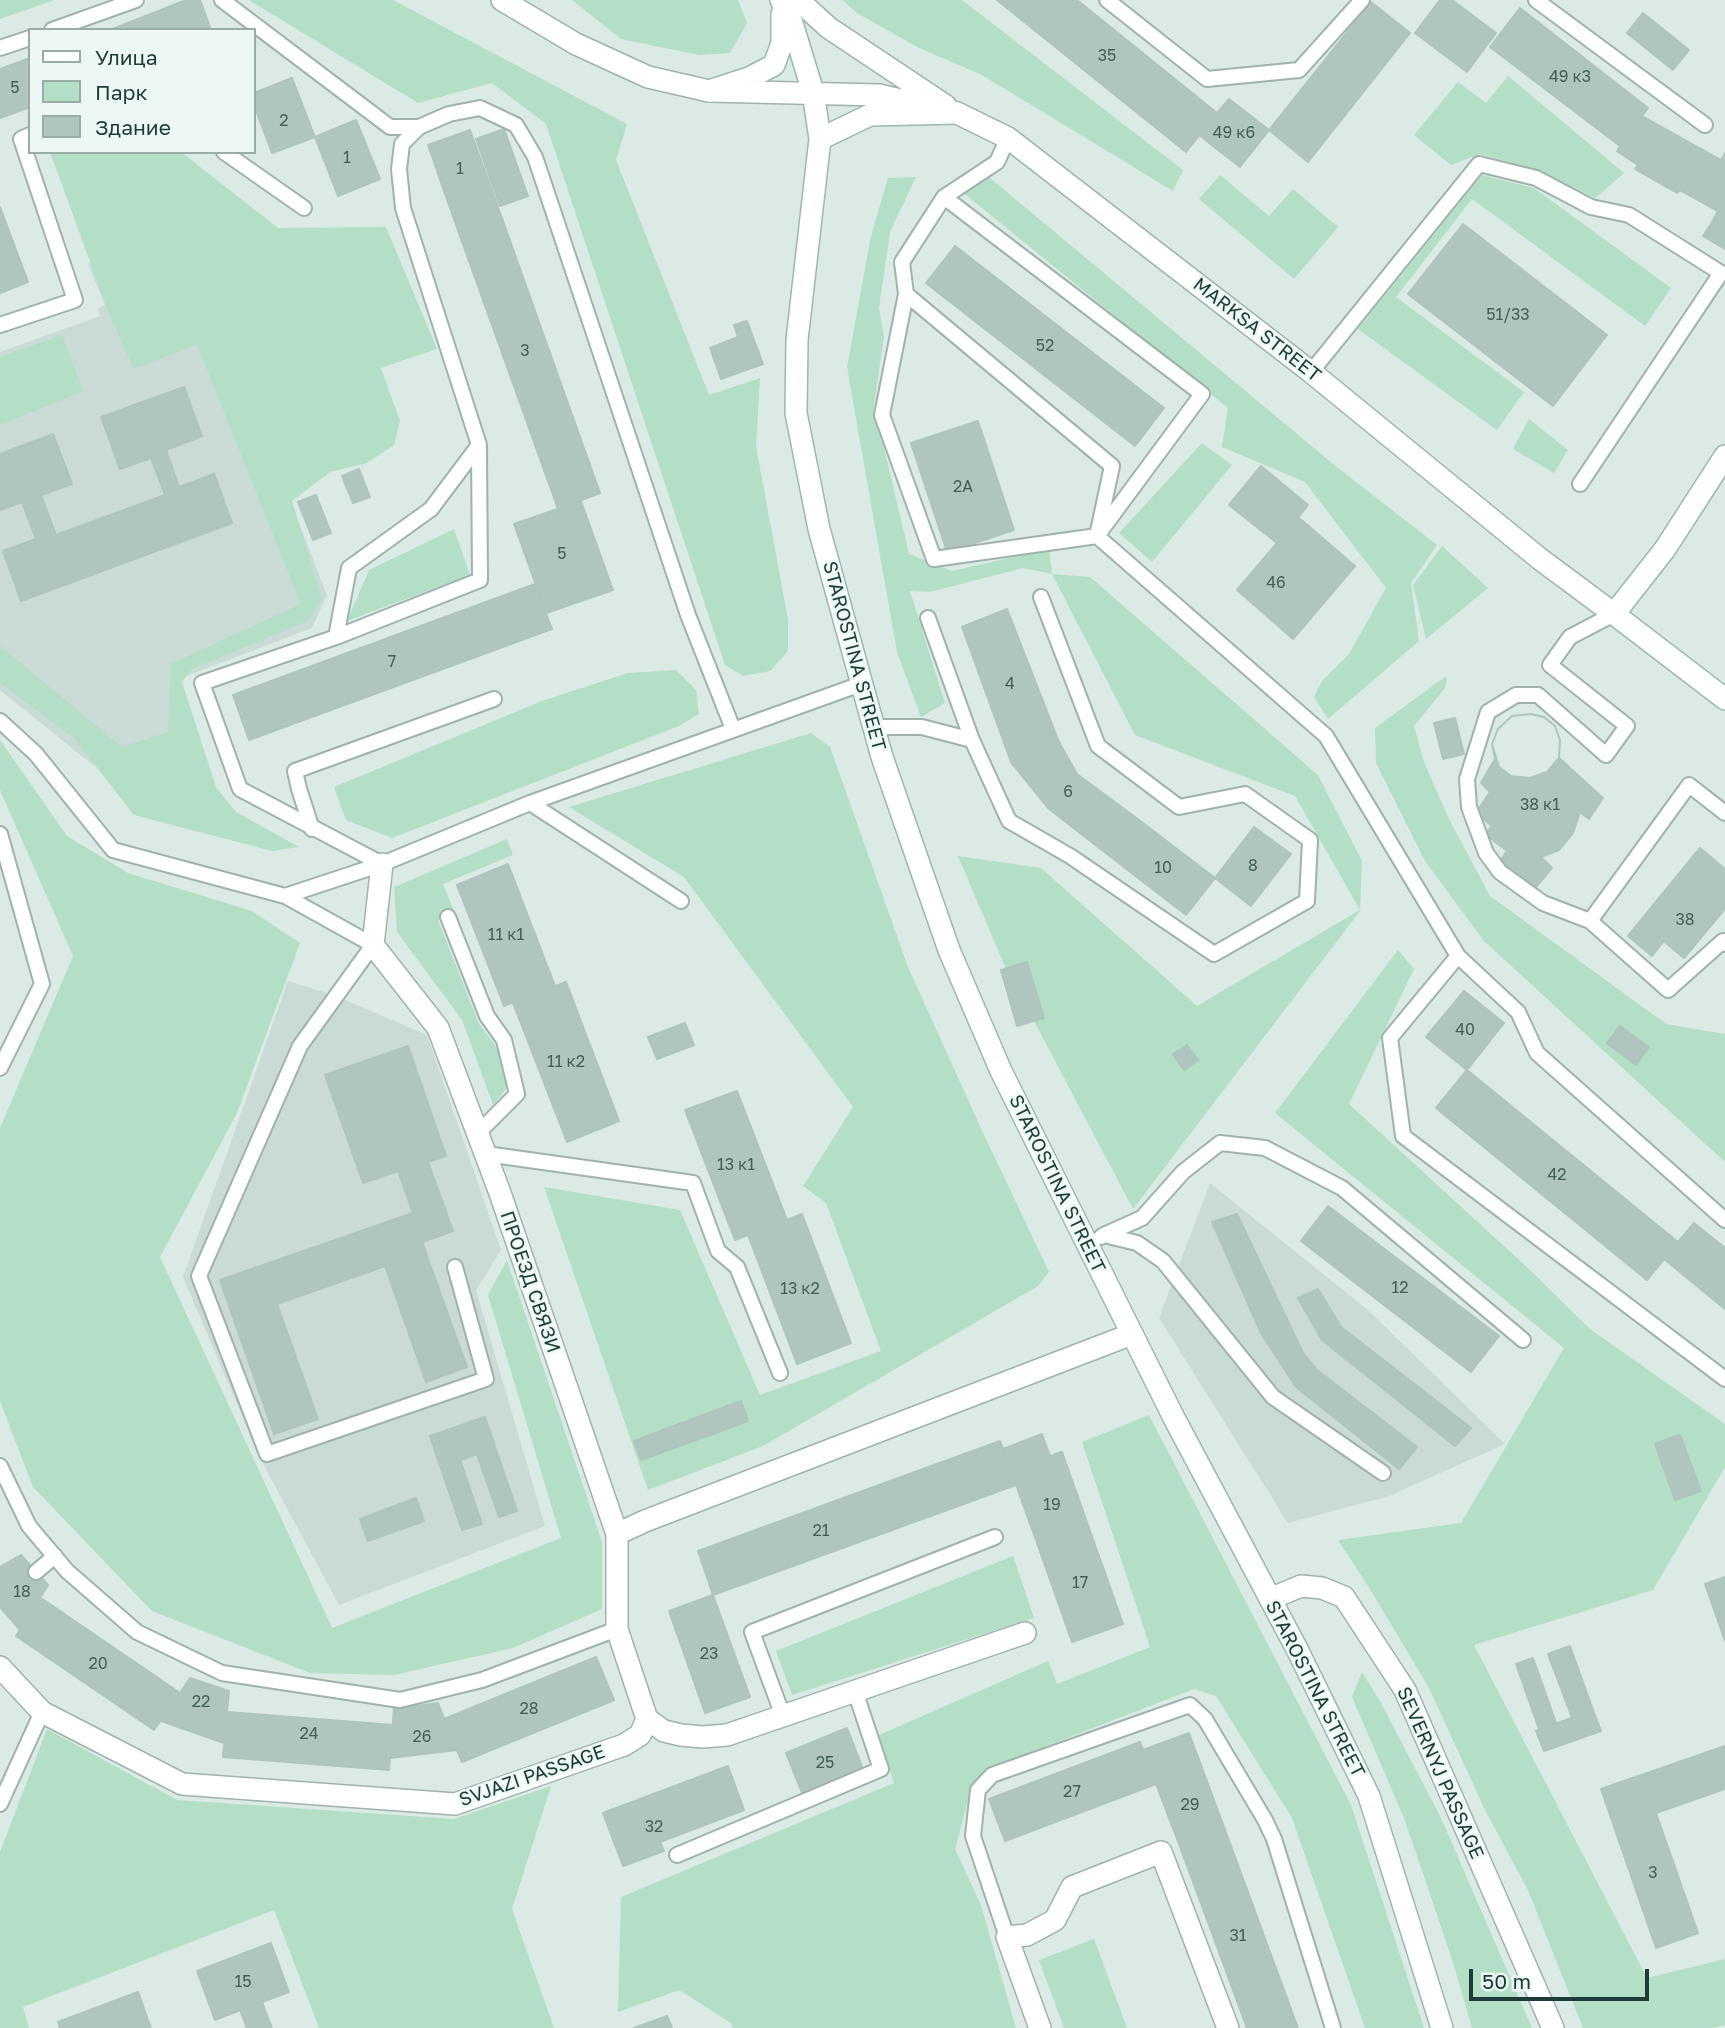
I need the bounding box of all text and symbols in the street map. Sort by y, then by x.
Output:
legend [28,28,256,154]
text: Улица [95,44,158,70]
house number: 35 [1098,46,1116,66]
house number: 49 к3 [1549,67,1591,87]
house number: 5 [10,78,20,98]
text: Парк [95,79,148,105]
house number: 2 [279,111,289,131]
text: Здание [95,114,171,140]
house number: 49 к6 [1213,123,1255,143]
house number: 1 [343,148,351,168]
house number: 1 [456,159,464,179]
street label: MARKSA STREET [1189,273,1325,387]
house number: 51/33 [1486,305,1530,325]
house number: 52 [1036,336,1054,356]
house number: 3 [520,341,530,361]
house number: 2А [953,477,973,497]
house number: 5 [557,544,567,564]
street label: STAROSTINA STREET [818,559,890,753]
house number: 46 [1266,573,1286,593]
house number: 7 [388,652,396,672]
house number: 4 [1005,674,1015,694]
house number: 6 [1063,782,1073,802]
house number: 38 к1 [1520,795,1560,815]
house number: 8 [1248,856,1258,876]
house number: 10 [1154,858,1172,878]
house number: 38 [1675,910,1695,930]
house number: 11 к1 [488,925,524,945]
house number: 40 [1455,1020,1475,1040]
house number: 11 к2 [547,1052,585,1072]
street label: STAROSTINA STREET [1004,1091,1110,1277]
house number: 13 к1 [717,1155,755,1175]
house number: 42 [1547,1165,1567,1185]
street label: ПРОЕЗД СВЯЗИ [495,1208,565,1356]
house number: 12 [1391,1278,1409,1298]
house number: 13 к2 [780,1279,820,1299]
house number: 19 [1043,1495,1061,1515]
house number: 21 [812,1521,830,1541]
house number: 17 [1072,1573,1088,1593]
house number: 18 [13,1582,31,1602]
street label: STAROSTINA STREET [1260,1597,1370,1781]
house number: 23 [700,1644,718,1664]
house number: 20 [88,1654,108,1674]
street label: SEVERNYJ PASSAGE [1392,1683,1488,1863]
house number: 22 [192,1692,210,1712]
house number: 28 [519,1699,539,1719]
house number: 24 [299,1724,319,1744]
house number: 26 [413,1727,431,1747]
street label: SVJAZI PASSAGE [456,1740,608,1812]
house number: 25 [816,1753,834,1773]
house number: 27 [1063,1782,1081,1802]
house number: 29 [1181,1795,1199,1815]
house number: 32 [645,1817,663,1837]
house number: 3 [1648,1863,1658,1883]
house number: 31 [1229,1926,1247,1946]
scale bar [1473,1954,1653,1998]
text: 50 m [1482,1968,1531,1994]
house number: 15 [234,1972,252,1992]

